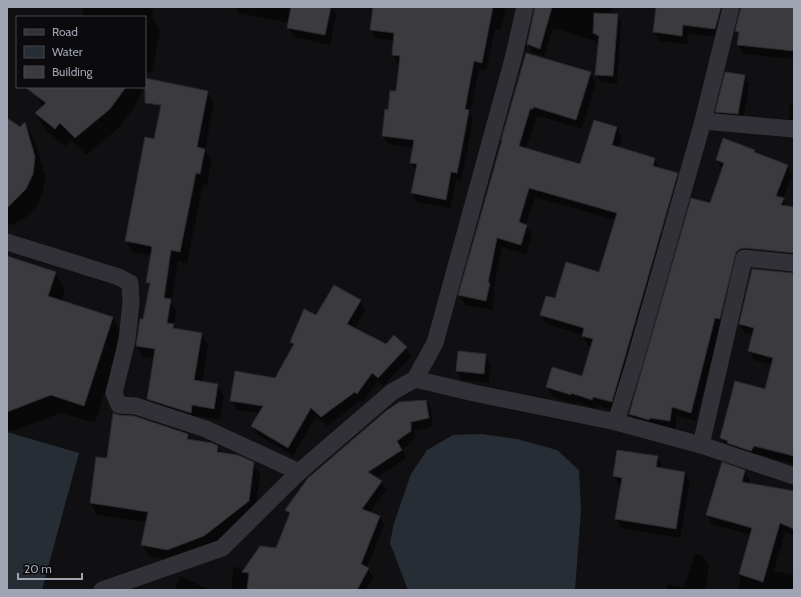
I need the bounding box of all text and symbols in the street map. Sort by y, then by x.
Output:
legend [16,16,146,88]
text: Road [52,24,78,39]
text: Water [52,44,83,59]
text: Building [52,64,94,79]
scale bar [18,555,82,581]
text: 20 m [24,561,52,576]

